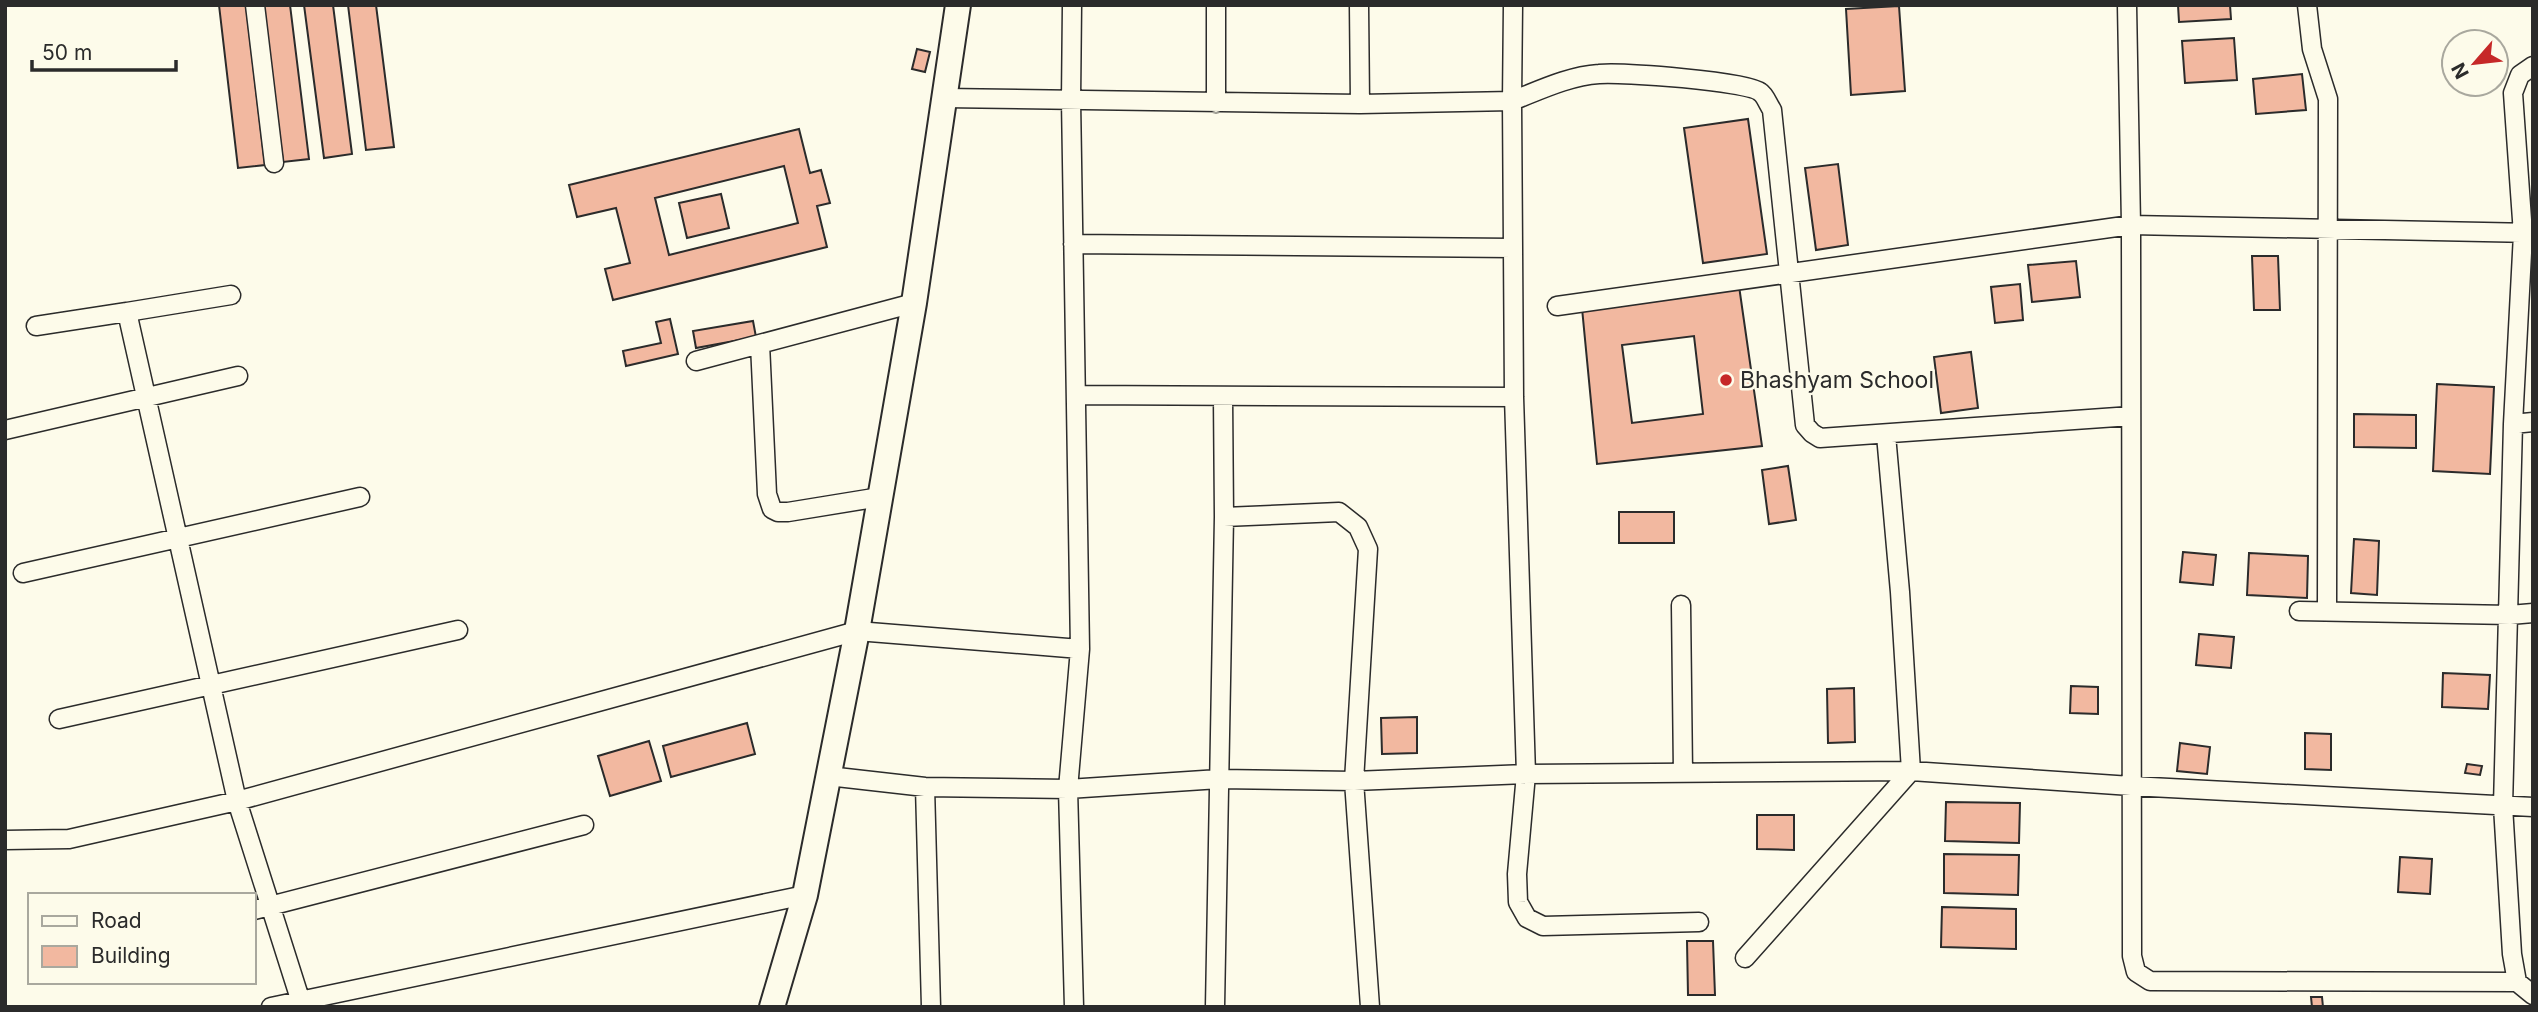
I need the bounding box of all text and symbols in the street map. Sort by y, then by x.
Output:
scale bar [32,28,175,72]
north arrow [2440,28,2510,98]
text: 50 m [42,40,92,65]
text: N [2447,59,2474,83]
place label: Bhashyam School [1740,366,1934,394]
marker: Bhashyam School [1718,372,1734,388]
legend [28,893,256,984]
text: Road [91,908,142,933]
text: Building [91,943,171,968]

